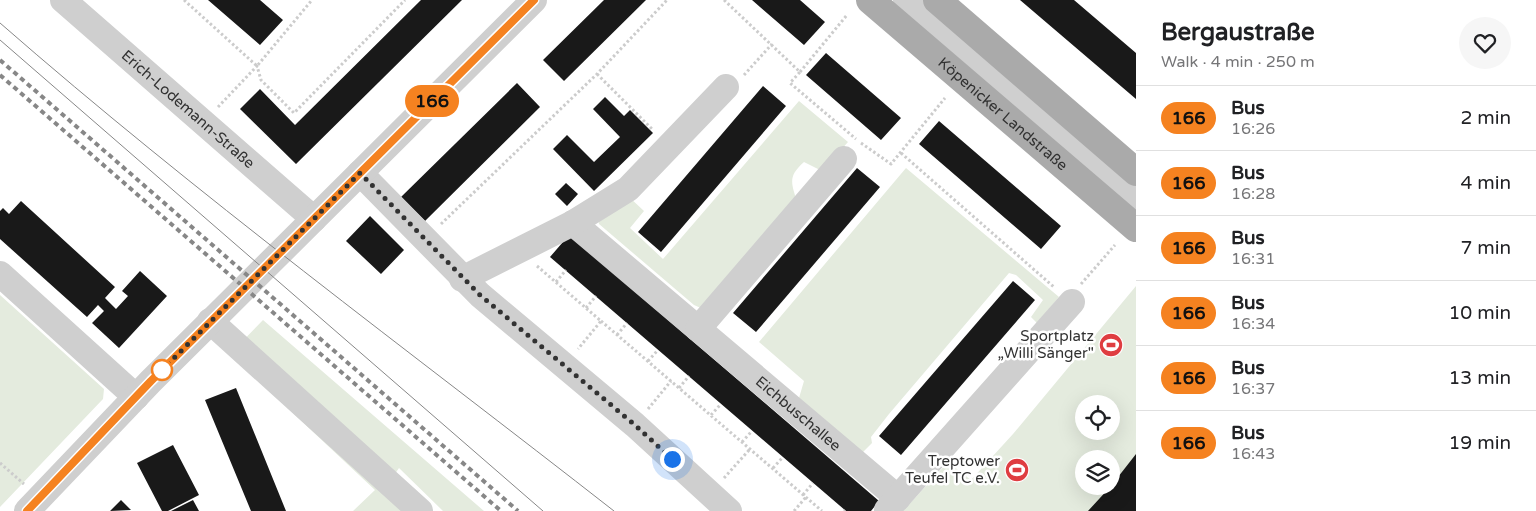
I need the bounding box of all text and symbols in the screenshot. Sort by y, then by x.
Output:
button: heart [1459,17,1511,69]
text: Bergaustraße [1161,18,1315,47]
street label: Erich-Lodemann-Straße [118,46,258,172]
text: Walk · 4 min · 250 m [1161,52,1315,72]
street label: Köpenicker Landstraße [935,53,1071,174]
line badge: 166 [403,85,461,117]
text: 166 [415,90,449,112]
text: Bus [1231,97,1265,119]
text: 166 [1172,107,1205,129]
text: 2 min [1460,107,1511,129]
text: 16:26 [1231,119,1275,139]
text: Bus [1231,162,1265,184]
text: 166 [1172,172,1205,194]
text: 4 min [1460,172,1511,194]
text: 16:28 [1231,184,1275,204]
text: Bus [1231,227,1265,249]
text: 166 [1172,237,1205,259]
text: 7 min [1460,237,1511,259]
text: 16:31 [1231,249,1275,269]
text: Bus [1231,292,1265,314]
text: 166 [1172,302,1205,324]
text: 10 min [1448,302,1511,324]
text: 16:34 [1231,314,1275,334]
place label: Sportplatz „Willi Sänger" [998,327,1094,362]
sports icon: Sportplatz „Willi Sänger" [1098,332,1124,358]
text: Bus [1231,357,1265,379]
unlabelled marker [151,359,173,381]
text: 166 [1172,367,1205,389]
text: 13 min [1448,367,1511,389]
street label: Eichbuschallee [752,372,845,455]
text: 16:37 [1231,379,1275,399]
map controls [1075,395,1120,495]
button: locate [1075,395,1120,440]
text: Bus [1231,422,1265,444]
text: 166 [1172,432,1205,454]
text: 19 min [1448,432,1511,454]
text: 16:43 [1231,444,1275,464]
your location [660,447,685,472]
button: layers [1075,450,1120,495]
place label: Treptower Teufel TC e.V. [905,452,1000,487]
sports icon: Treptower Teufel TC e.V. [1004,457,1030,483]

